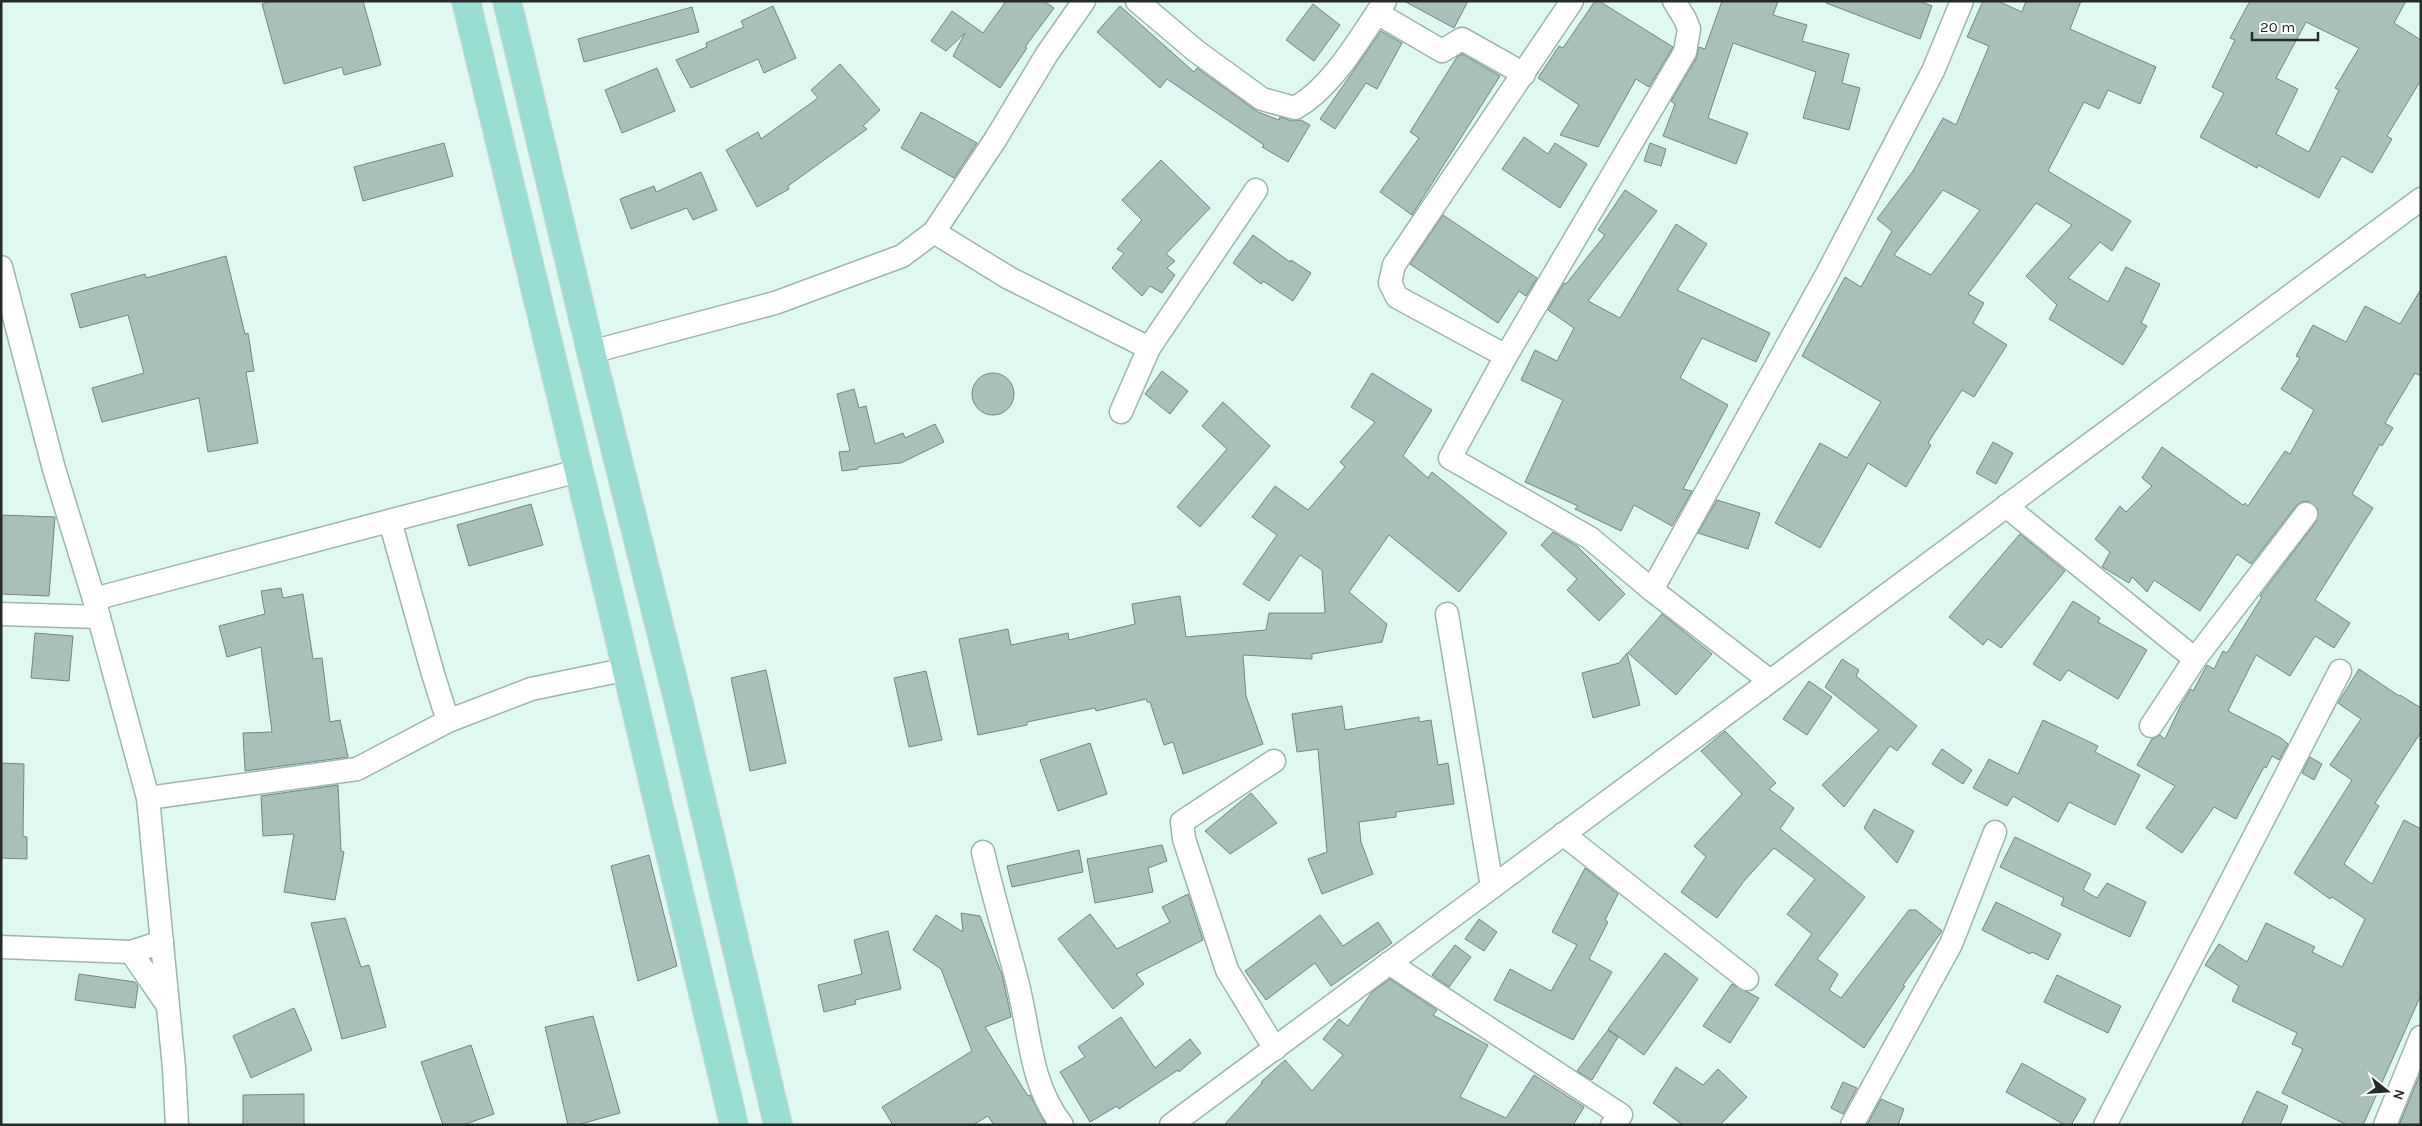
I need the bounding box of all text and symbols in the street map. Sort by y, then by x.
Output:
scale bar [2252,10,2318,42]
text: 20 m [2260,18,2295,36]
north arrow [2362,1066,2412,1116]
text: N [2389,1087,2409,1102]

